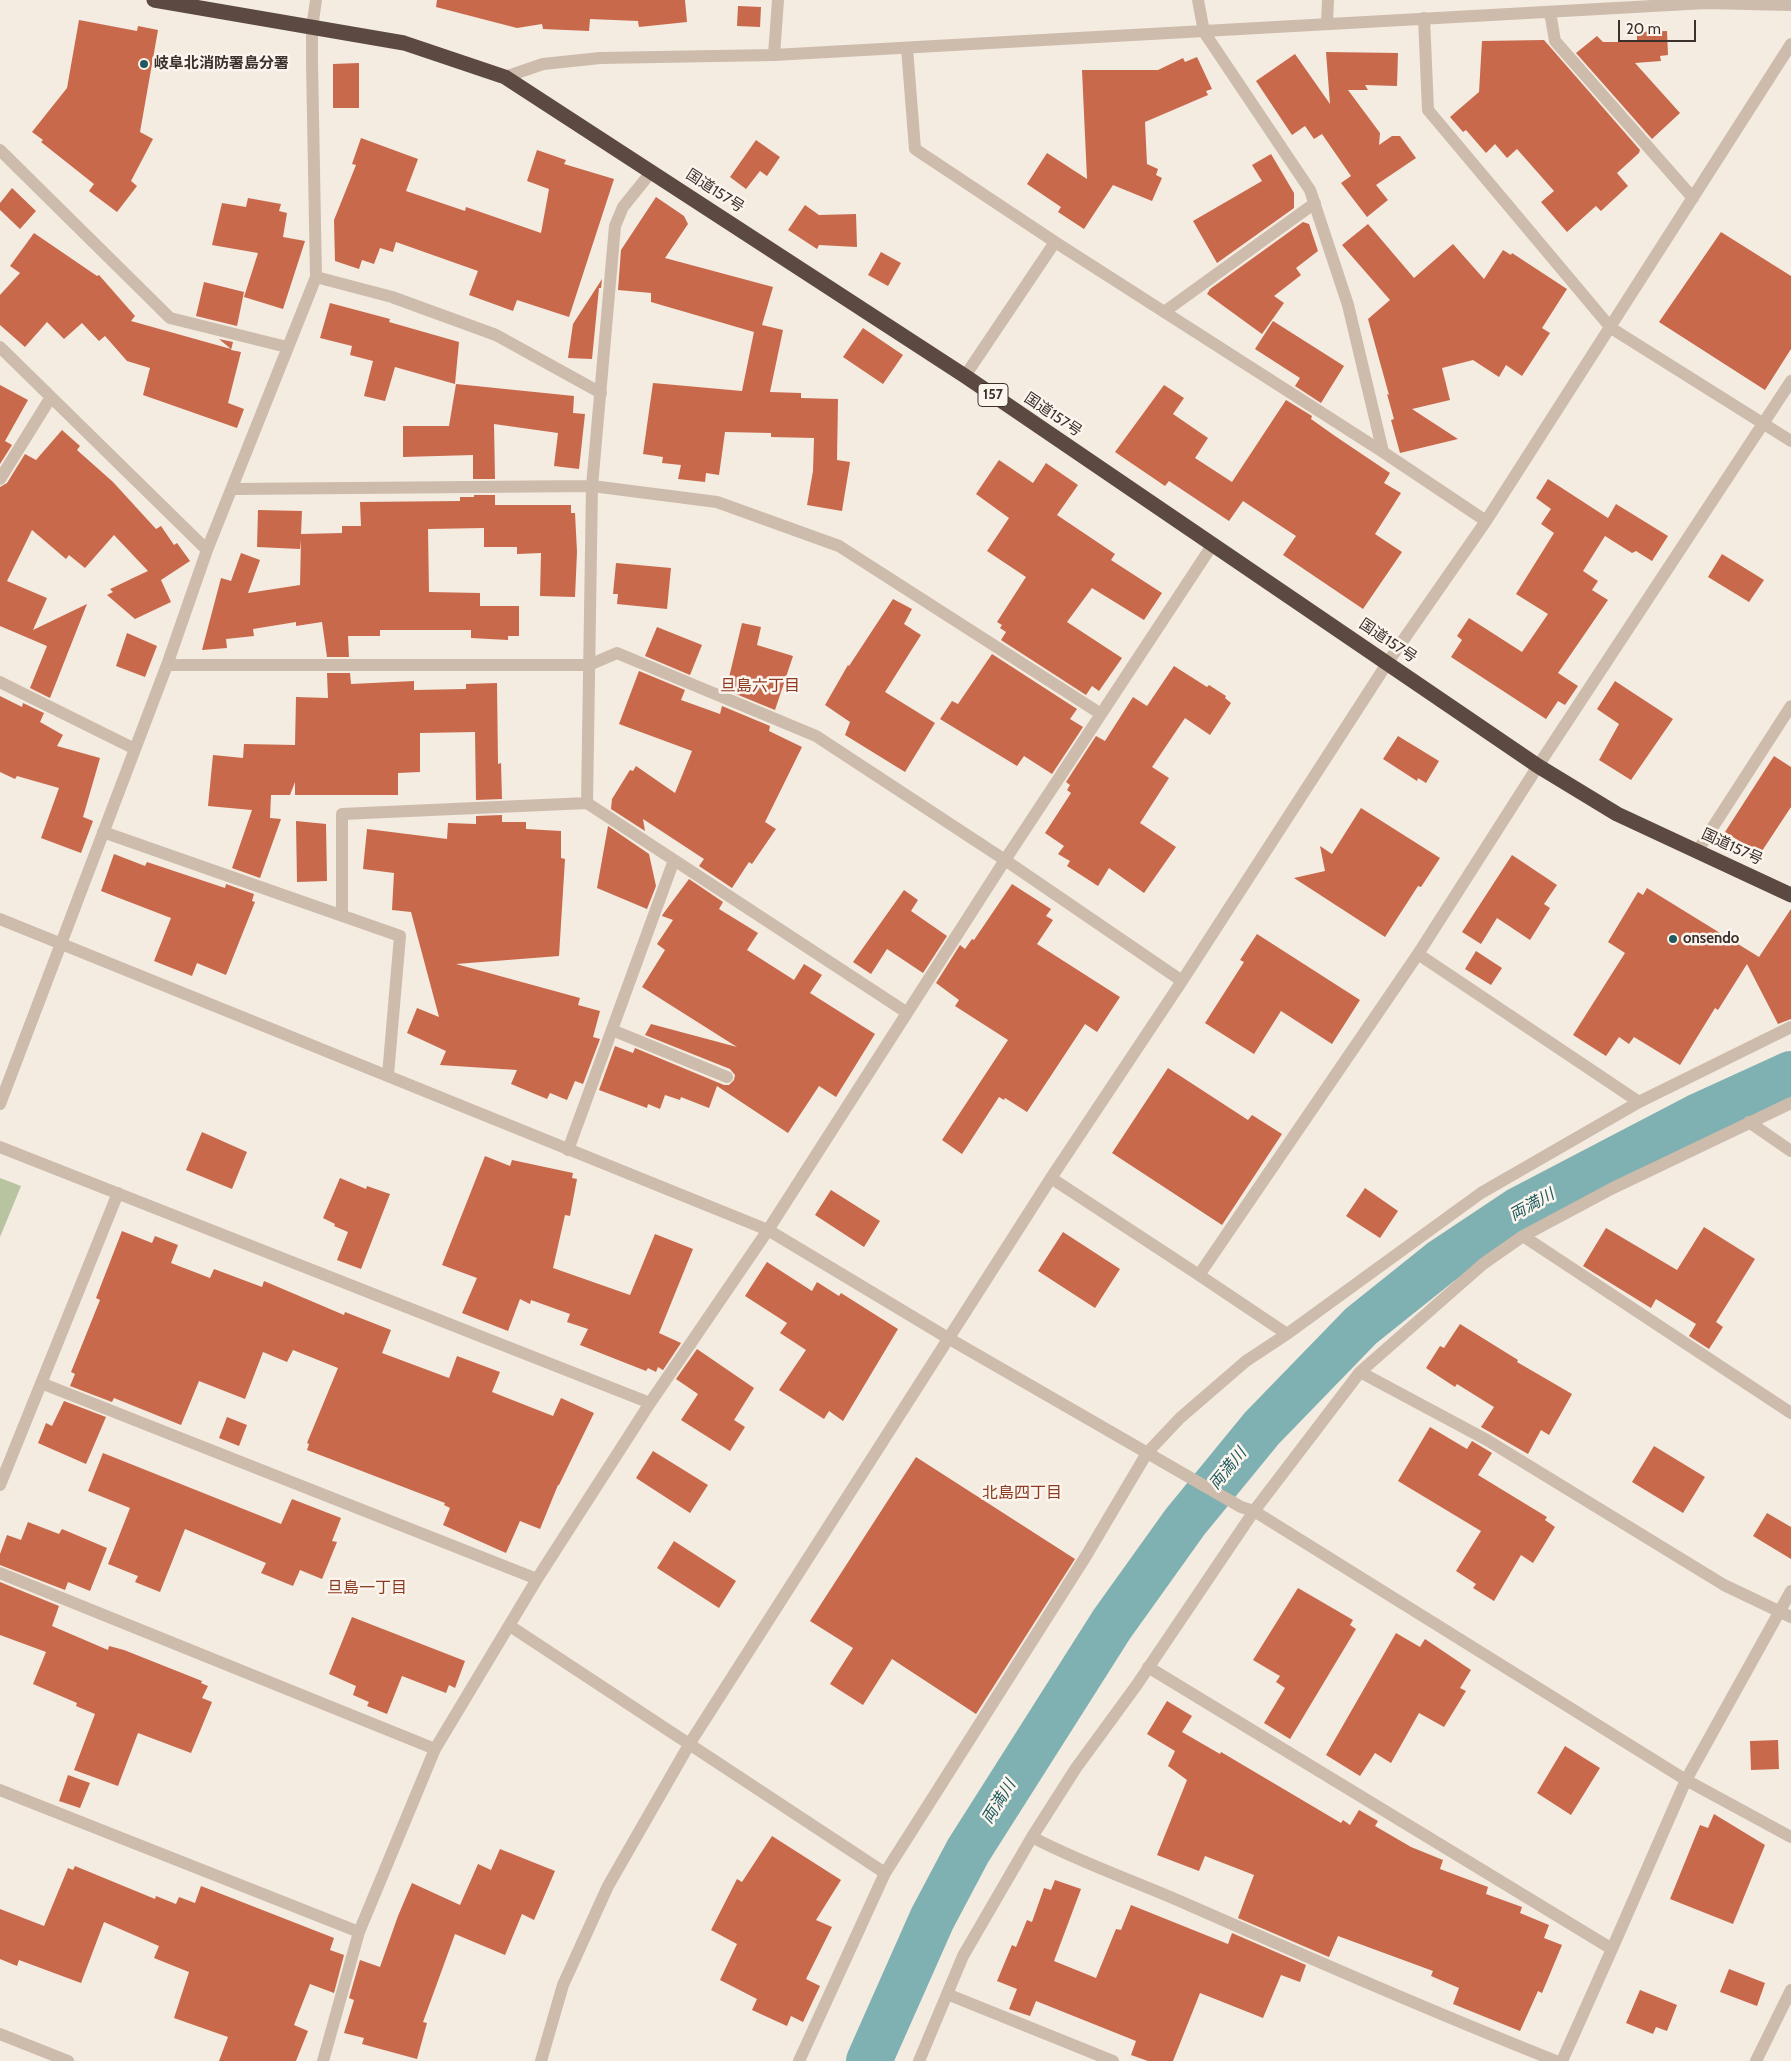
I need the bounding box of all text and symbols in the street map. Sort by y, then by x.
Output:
scale bar [1621,10,1698,42]
text: 20 m [1626,20,1661,38]
place label: 岐阜北消防署島分署 [154,55,289,73]
marker: 岐阜北消防署島分署 [138,58,150,70]
street label: 国道157号 [683,166,747,216]
road number: 157 [978,384,1008,406]
street label: 国道157号 [1021,389,1085,441]
street label: 国道157号 [1356,615,1420,667]
district label: 旦島六丁目 [720,676,800,696]
street label: 国道157号 [1698,825,1766,869]
place label: onsendo [1683,930,1739,948]
marker: onsendo [1667,933,1679,945]
water label: 両満川 [1506,1185,1558,1225]
water label: 両満川 [1205,1444,1251,1494]
district label: 北島四丁目 [982,1483,1062,1503]
district label: 旦島一丁目 [327,1578,407,1598]
water label: 両満川 [978,1777,1020,1827]

